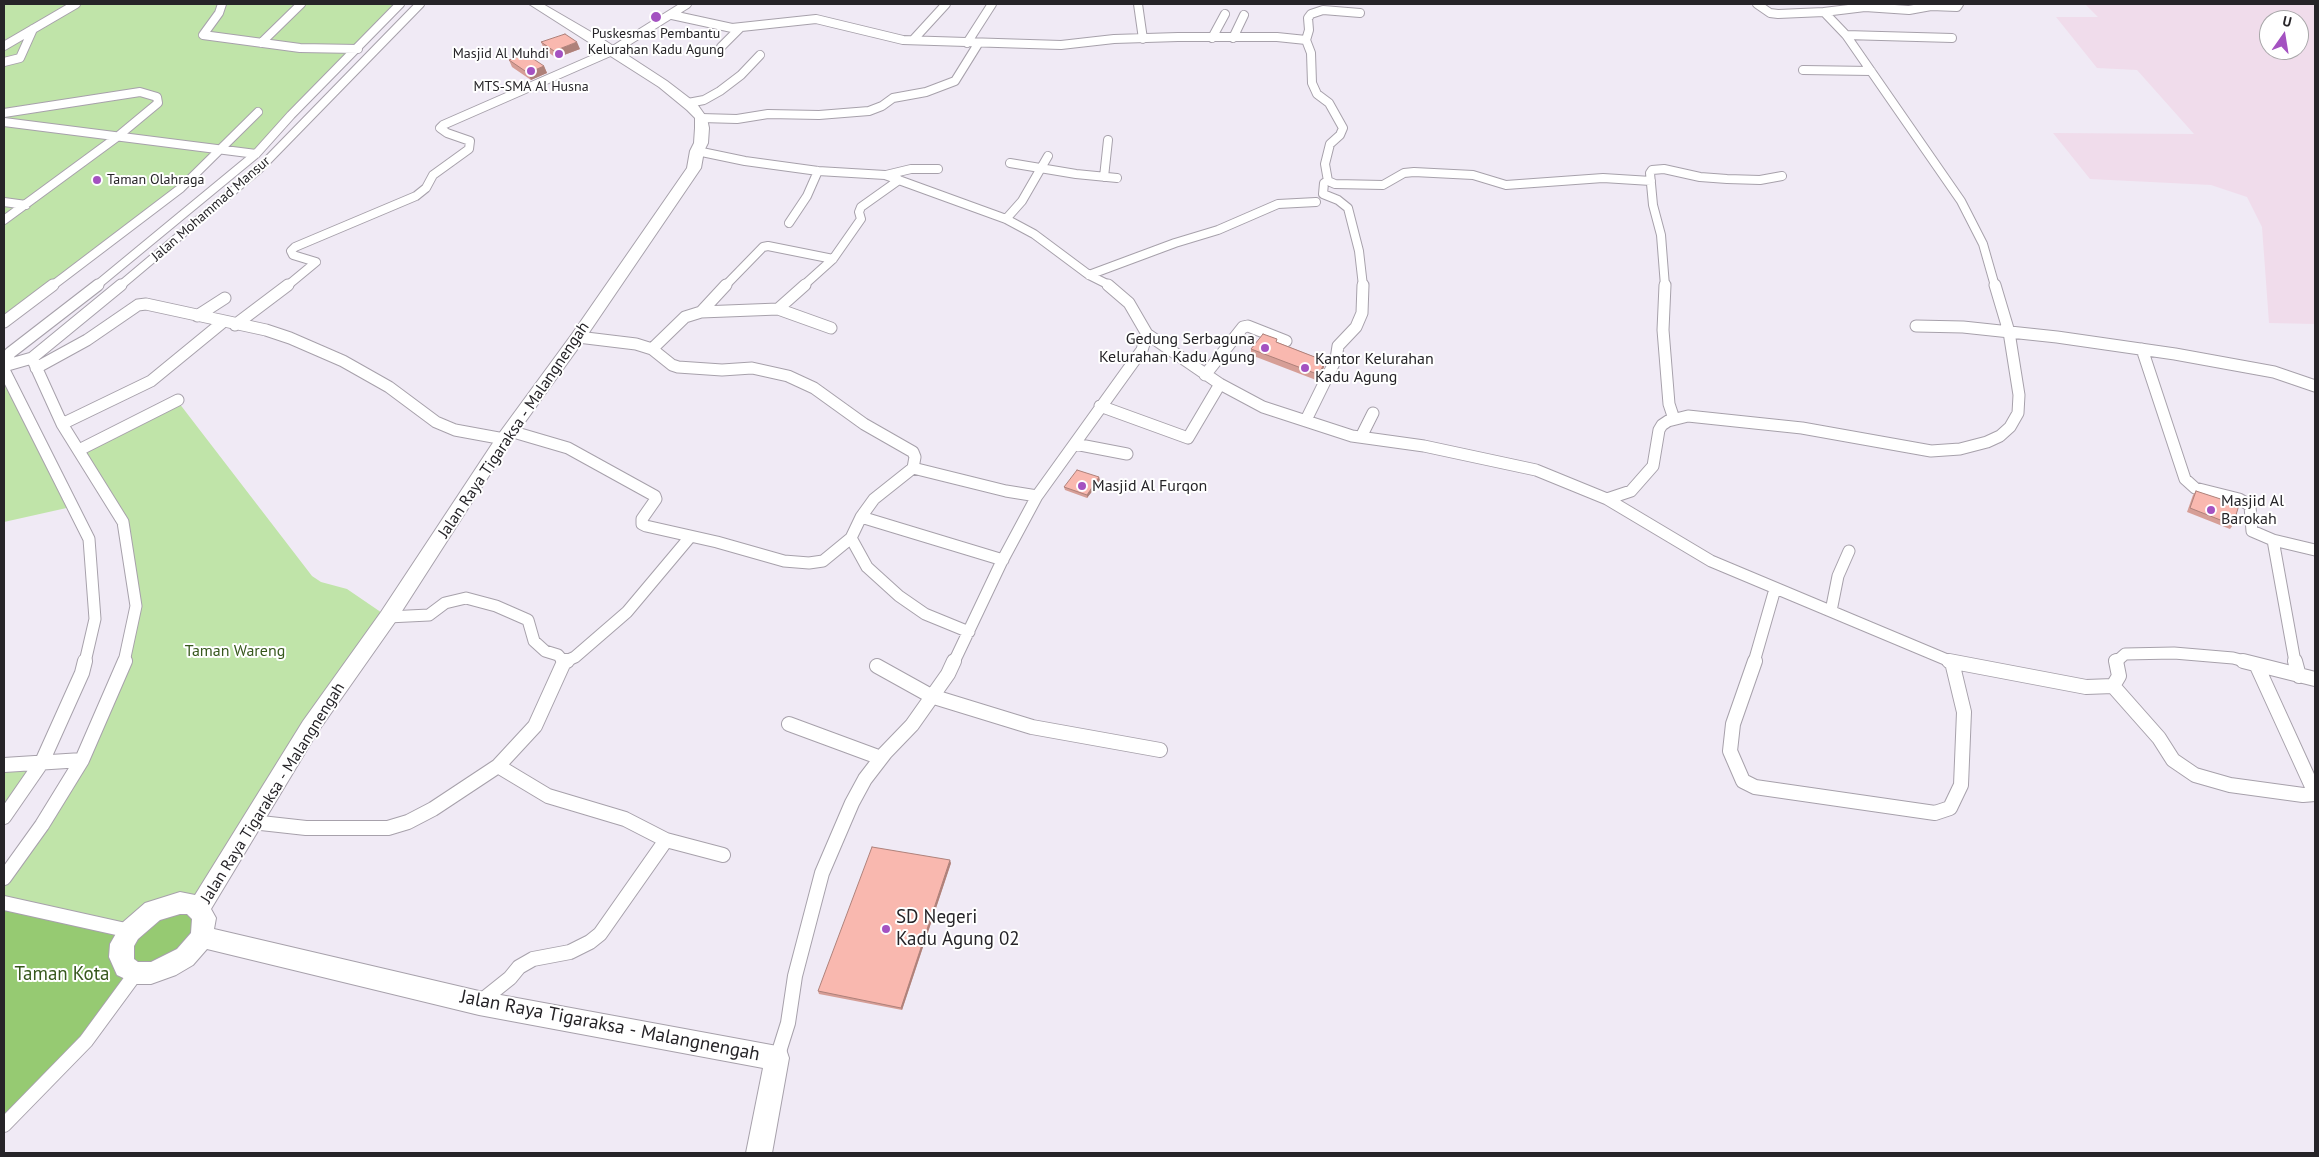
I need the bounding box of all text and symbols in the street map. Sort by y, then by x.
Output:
marker: Puskesmas Pembantu Kelurahan Kadu Agung [649,10,663,24]
north arrow [2259,10,2309,60]
text: U [2281,12,2293,31]
place label: Puskesmas Pembantu Kelurahan Kadu Agung [588,26,724,58]
place label: Masjid Al Muhdi [453,46,549,62]
marker: Masjid Al Muhdi [553,48,565,60]
marker: MTS-SMA Al Husna [525,65,537,77]
place label: MTS-SMA Al Husna [473,79,589,95]
street label: Jalan Mohammad Mansur [148,153,274,265]
place label: Taman Olahraga [107,172,204,188]
marker: Taman Olahraga [91,174,103,186]
street label: Jalan Raya Tigaraksa - Malangnengah [434,318,594,542]
place label: Gedung Serbaguna Kelurahan Kadu Agung [1099,329,1255,367]
marker: Gedung Serbaguna Kelurahan Kadu Agung [1259,342,1271,354]
place label: Kantor Kelurahan Kadu Agung [1315,349,1434,387]
marker: Kantor Kelurahan Kadu Agung [1299,362,1311,374]
place label: Masjid Al Furqon [1092,476,1207,496]
marker: Masjid Al Furqon [1076,480,1088,492]
place label: Masjid Al Barokah [2221,491,2284,529]
marker: Masjid Al Barokah [2205,504,2217,516]
park label: Taman Wareng [185,641,285,661]
street label: Jalan Raya Tigaraksa - Malangnengah [197,679,349,907]
place label: SD Negeri Kadu Agung 02 [896,907,1020,951]
marker: SD Negeri Kadu Agung 02 [880,923,892,935]
park label: Taman Kota [14,964,110,986]
street label: Jalan Raya Tigaraksa - Malangnengah [458,986,762,1066]

